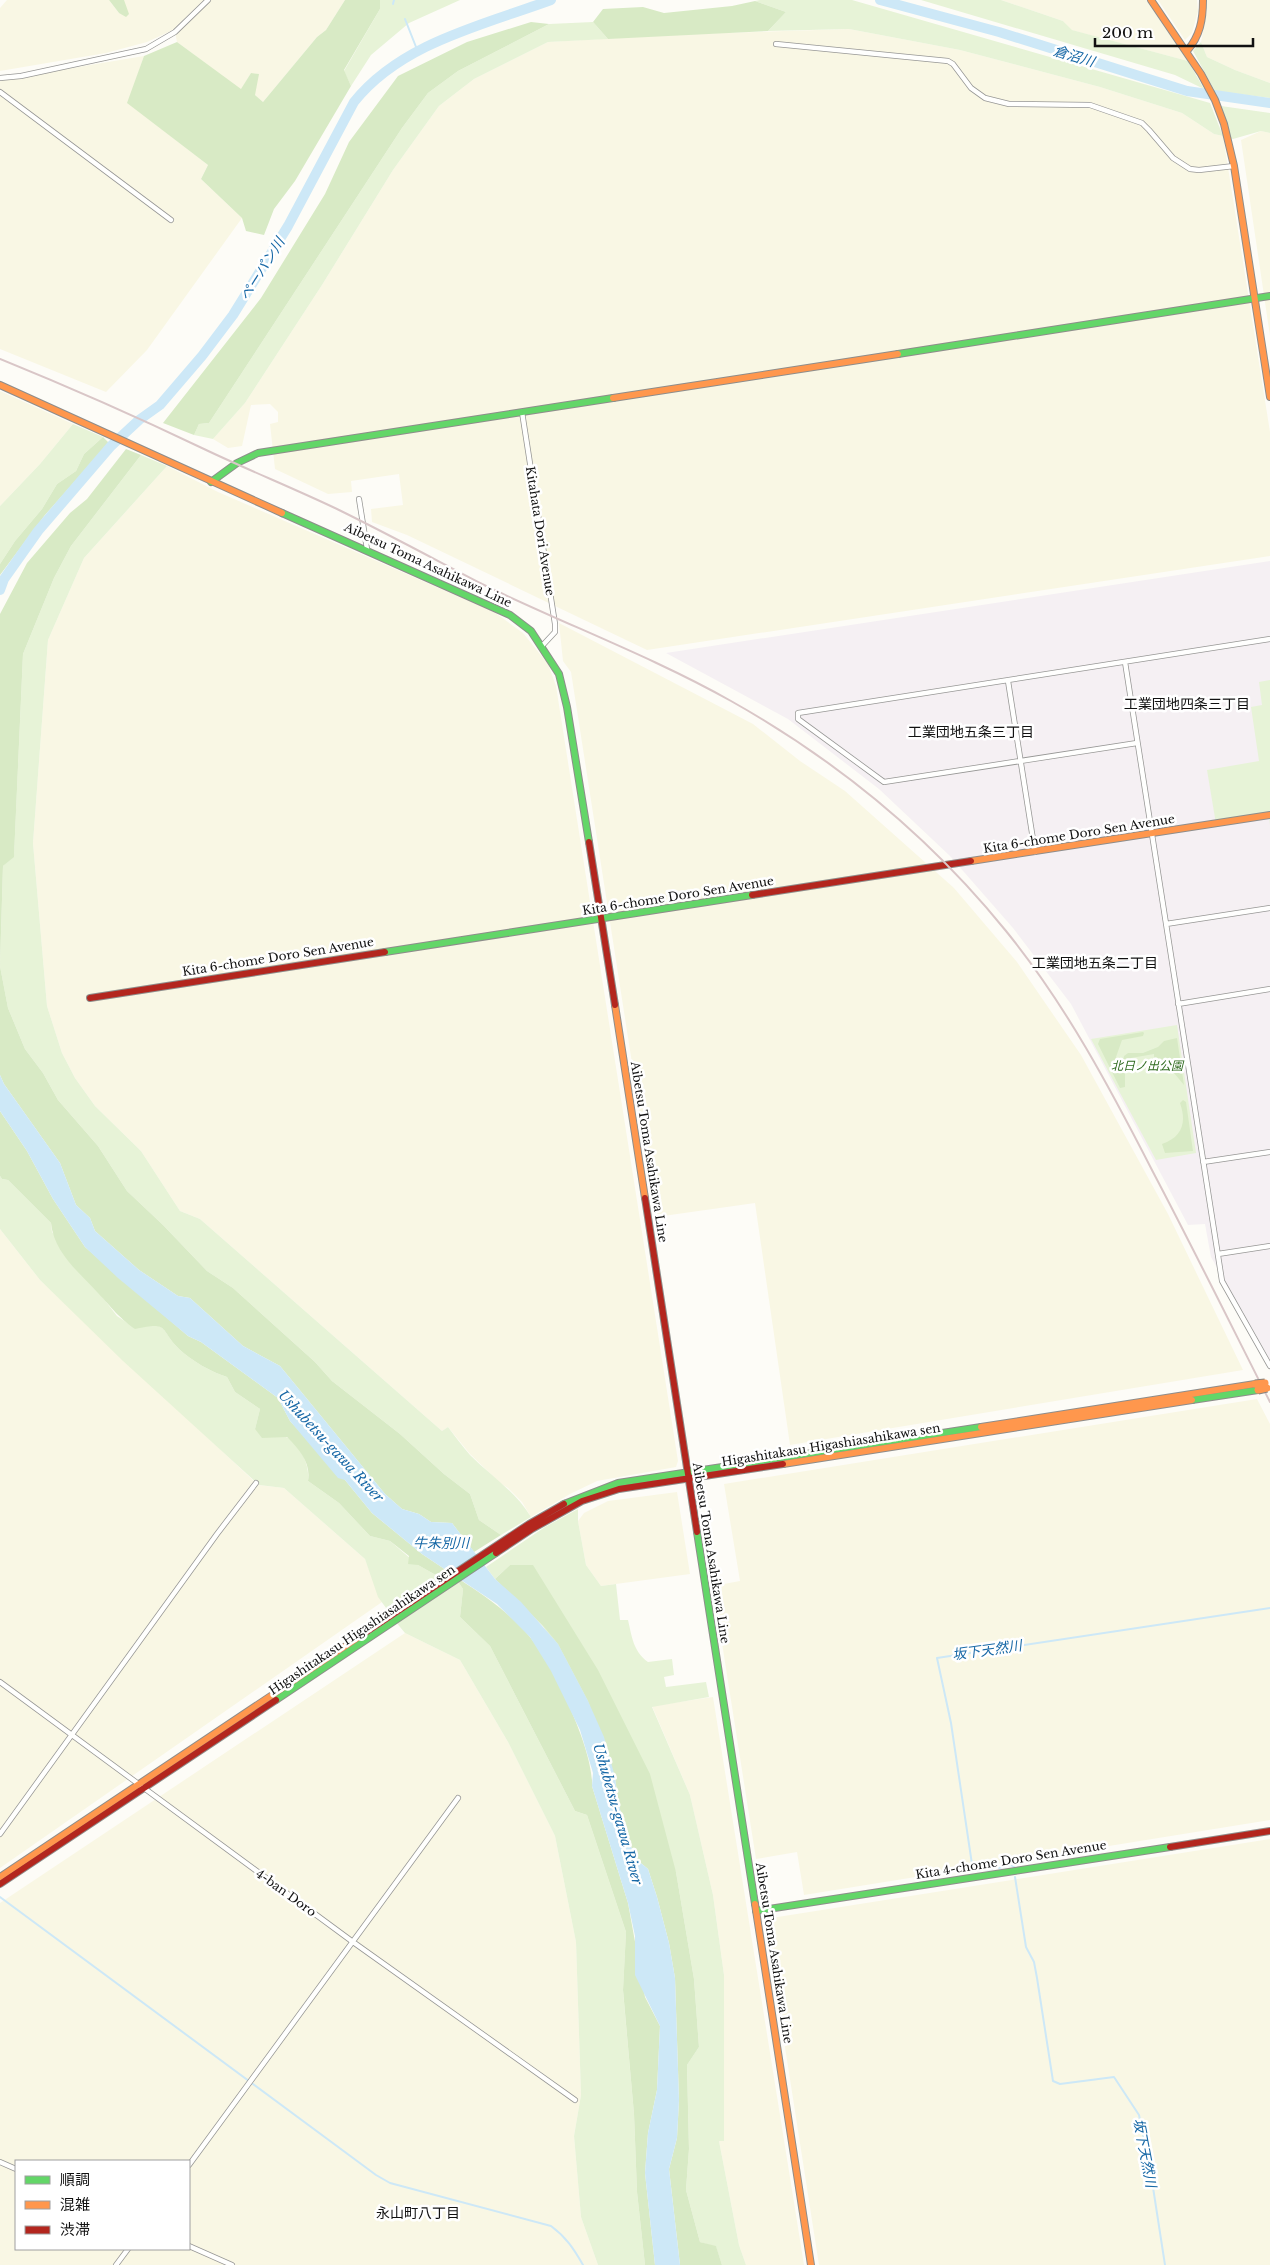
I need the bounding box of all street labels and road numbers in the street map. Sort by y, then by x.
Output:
street label: Kitahata Dori Avenue [523,465,558,597]
street label: Aibetsu Toma Asahikawa Line [341,519,515,610]
street label: Kita 6-chome Doro Sen Avenue [982,811,1176,856]
street label: Kita 6-chome Doro Sen Avenue [581,873,775,918]
street label: Kita 6-chome Doro Sen Avenue [181,934,375,979]
street label: Aibetsu Toma Asahikawa Line [628,1059,671,1244]
street label: Higashitakasu Higashiasahikawa sen [720,1420,941,1469]
street label: Aibetsu Toma Asahikawa Line [690,1460,733,1645]
street label: Higashitakasu Higashiasahikawa sen [266,1561,458,1698]
street label: Kita 4-chome Doro Sen Avenue [914,1837,1108,1882]
street label: Aibetsu Toma Asahikawa Line [753,1860,796,2045]
street label: 4-ban Doro [253,1866,319,1920]

